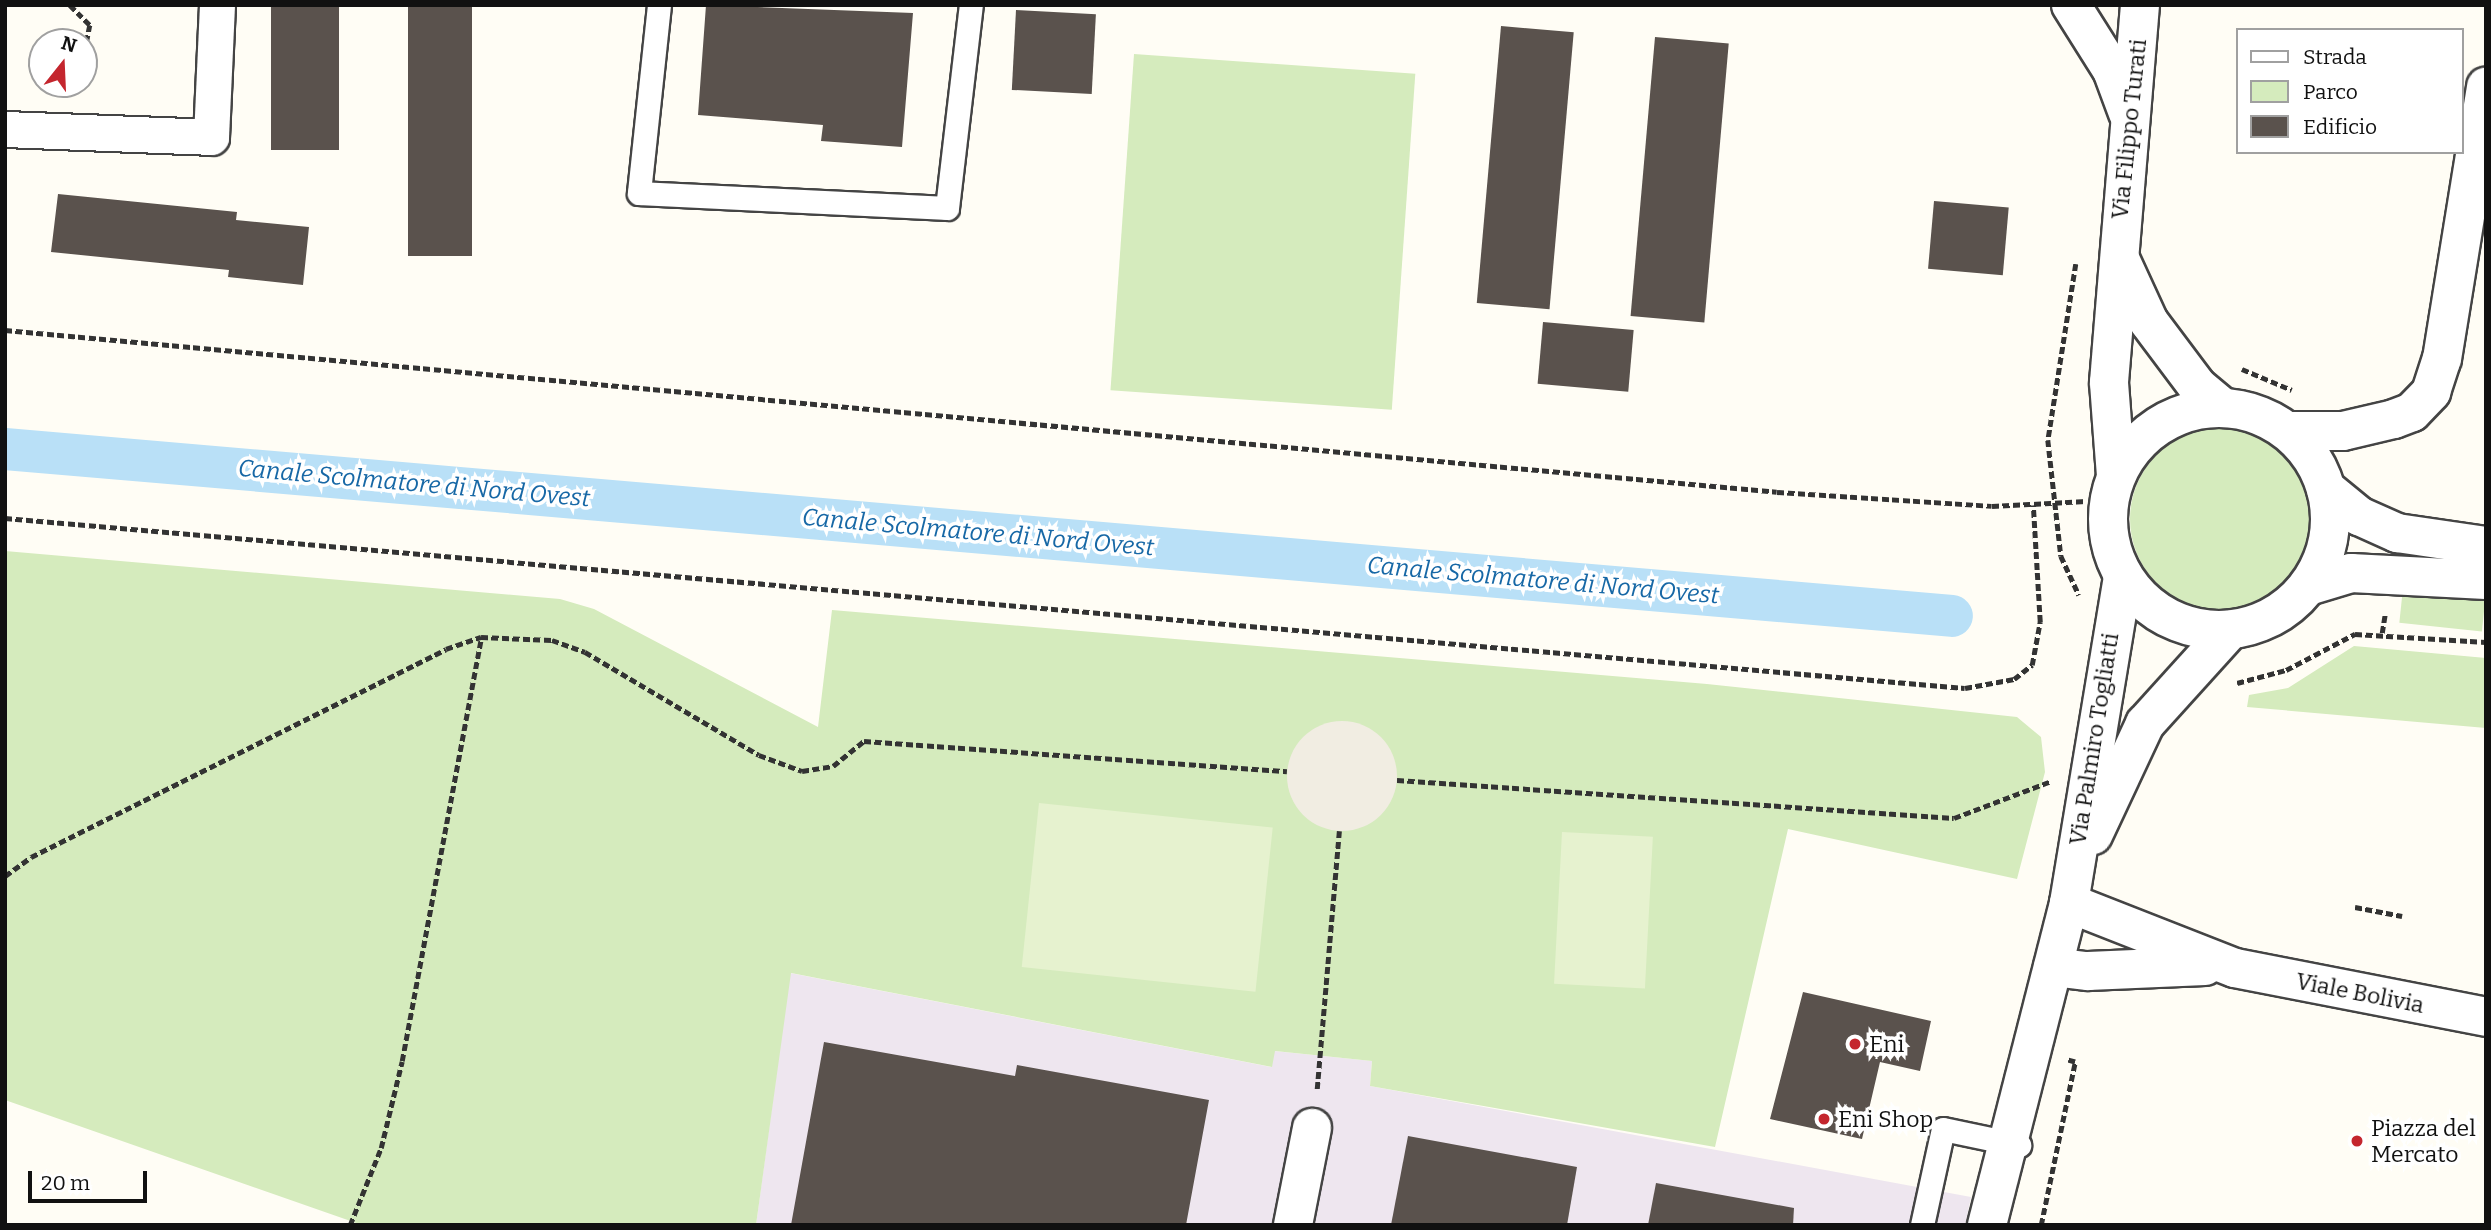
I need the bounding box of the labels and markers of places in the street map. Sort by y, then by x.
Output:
place label: Eni [1869,1030,1904,1058]
marker: Eni [1847,1036,1863,1052]
place label: Eni Shop [1838,1105,1933,1133]
marker: Eni Shop [1816,1111,1832,1127]
place label: Piazza del Mercato [2371,1114,2476,1168]
marker: Piazza del Mercato [2349,1133,2365,1149]

